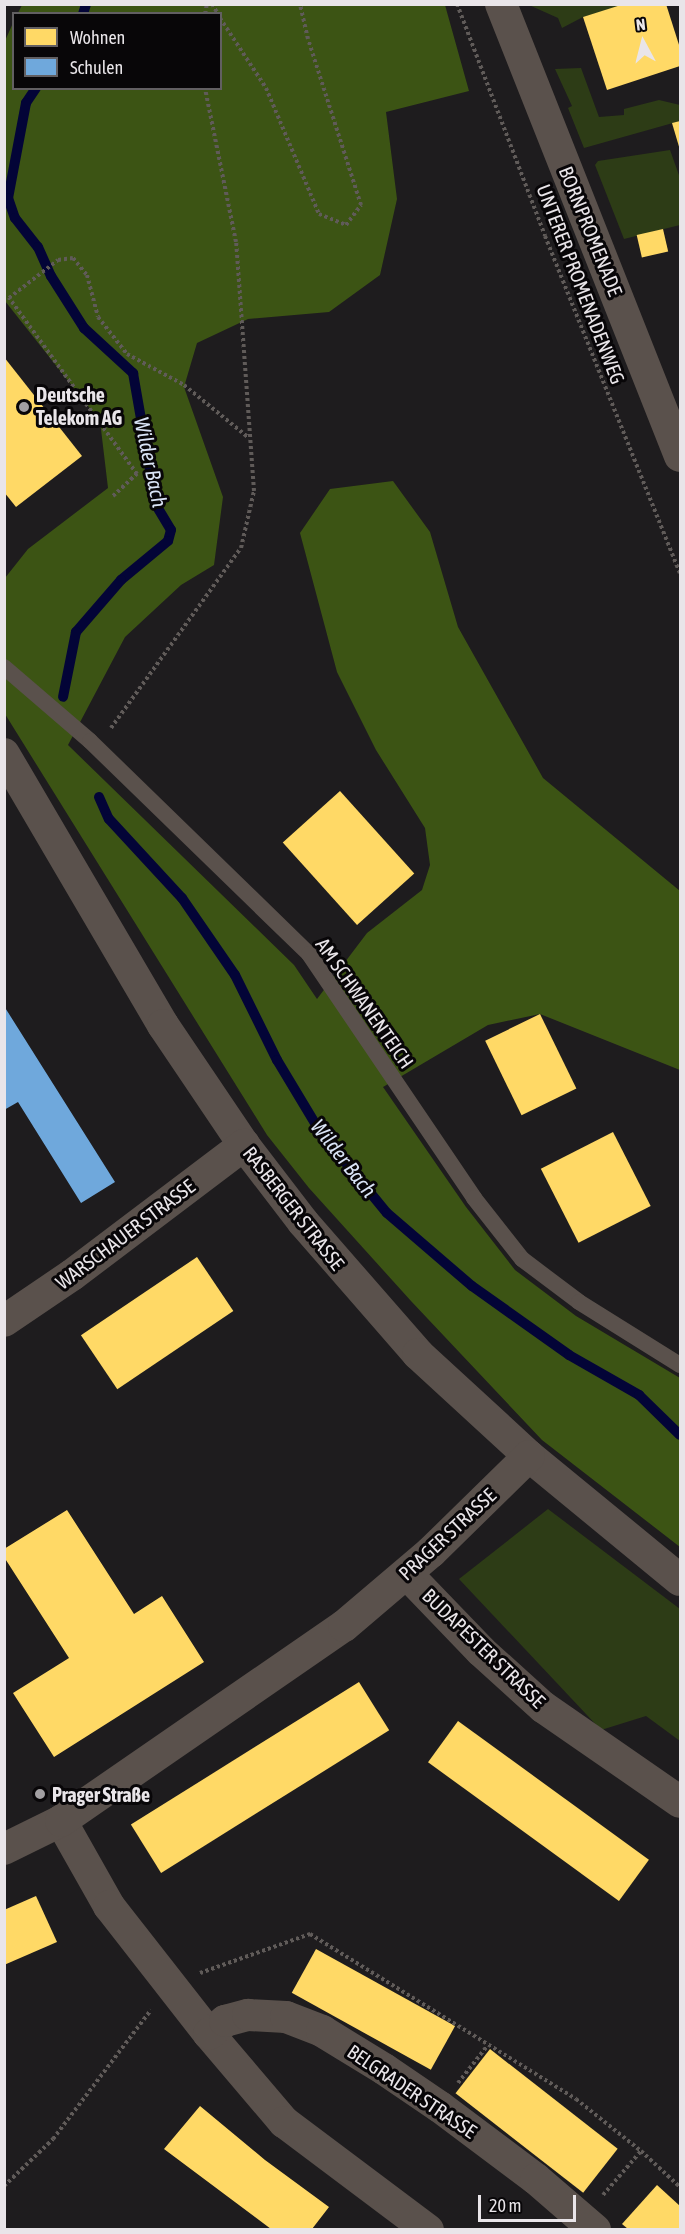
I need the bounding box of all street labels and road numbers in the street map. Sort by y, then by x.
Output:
street label: BORNPROMENADE [554,163,628,299]
street label: UNTERER PROMENADENWEG [532,181,630,387]
street label: AM SCHWANENTEICH [311,933,419,1073]
street label: RASBERGER STRASSE [238,1141,350,1275]
street label: WARSCHAUER STRASSE [51,1174,199,1294]
street label: PRAGER STRASSE [394,1483,500,1585]
street label: BUDAPESTER STRASSE [418,1583,550,1713]
street label: BELGRADER STRASSE [343,2039,481,2143]

